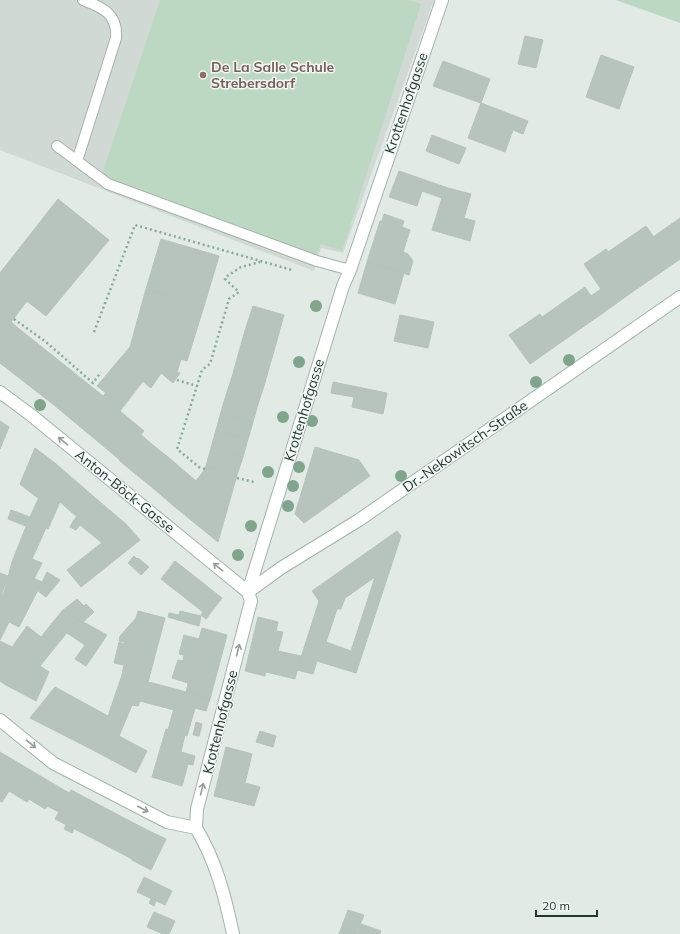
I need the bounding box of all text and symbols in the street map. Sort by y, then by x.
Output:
street label: Krottenhofgasse [380,50,432,156]
place label: De La Salle Schule Strebersdorf [211,58,335,92]
marker: De La Salle Schule Strebersdorf [198,70,208,80]
street label: Krottenhofgasse [280,357,328,463]
street label: Dr.-Nekowitsch-Straße [399,396,531,496]
one-way arrow [57,437,68,445]
street label: Anton-Böck-Gasse [72,445,178,537]
one-way arrow [212,563,223,572]
one-way arrow [235,644,242,657]
street label: Krottenhofgasse [198,668,242,776]
one-way arrow [25,740,36,749]
one-way arrow [199,783,206,796]
one-way arrow [136,806,148,814]
scale bar [536,892,597,918]
text: 20 m [542,898,570,913]

